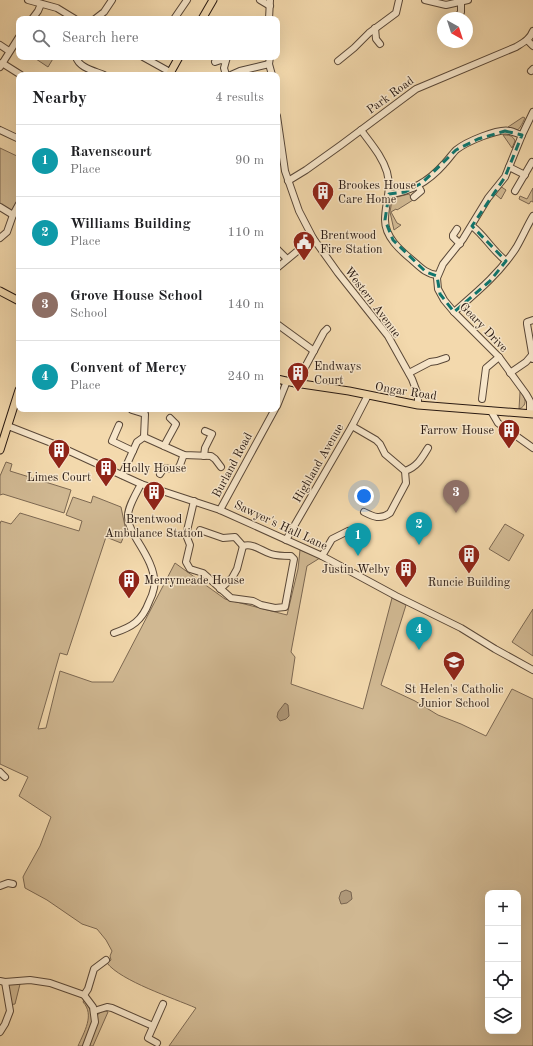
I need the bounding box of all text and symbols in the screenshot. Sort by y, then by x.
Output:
north arrow [437,12,473,48]
search box [16,16,280,60]
icon: search [30,27,52,49]
text: Search here [62,31,139,46]
street label: Park Road [365,75,416,117]
text: Nearby [32,90,87,107]
text: 4 results [215,91,264,104]
text: Ravenscourt [70,145,152,160]
text: 1 [41,154,49,167]
text: 90 m [235,154,264,167]
text: Place [70,163,100,176]
building icon: Brookes House Care Home [310,179,336,212]
place label: Brookes House Care Home [338,180,416,206]
text: Williams Building [70,217,191,232]
text: 2 [41,226,49,239]
text: 110 m [227,226,264,239]
public building icon: Brentwood Fire Station [291,229,317,262]
place label: Brentwood Fire Station [320,230,383,256]
text: Place [70,235,100,248]
street label: Western Avenue [342,265,403,341]
text: Grove House School [70,289,203,304]
text: 3 [41,298,49,311]
text: 140 m [227,298,264,311]
street label: Geary Drive [457,301,510,355]
text: School [70,307,107,320]
building icon: Endways Court [285,360,311,393]
text: Convent of Mercy [70,361,187,376]
place label: Endways Court [314,361,361,387]
text: 4 [41,370,49,383]
text: 240 m [227,370,264,383]
text: Place [70,379,100,392]
street label: Ongar Road [374,381,438,403]
building icon: Farrow House [496,417,522,450]
street label: Highland Avenue [291,422,347,505]
place label: Farrow House [420,425,494,437]
street label: Burland Road [211,431,255,500]
building icon: Limes Court [46,437,72,470]
building icon: Holly House [93,455,119,488]
place label: Holly House [122,463,187,475]
place label: Limes Court [27,472,91,484]
building icon: Brentwood Ambulance Station [141,479,167,512]
pin: 3 [443,480,469,513]
your location [354,486,374,506]
street label: Sawyer's Hall Lane [232,499,329,553]
pin: 2 [406,512,432,545]
place label: Brentwood Ambulance Station [105,514,204,540]
pin: 1 [345,523,371,556]
building icon: Runcie Building [456,542,482,575]
building icon: Justin Welby [393,556,419,589]
place label: Justin Welby [322,564,391,576]
building icon: Merrymeade House [116,567,142,600]
place label: Merrymeade House [144,575,245,587]
place label: Runcie Building [428,577,511,589]
pin: 4 [406,617,432,650]
school or university icon: St Helen's Catholic Junior School [441,649,467,682]
place label: St Helen's Catholic Junior School [404,684,504,710]
map controls [485,890,521,1034]
button: + [485,890,521,926]
button: − [485,926,521,962]
button: locate [485,962,521,998]
button: layers [485,998,521,1034]

